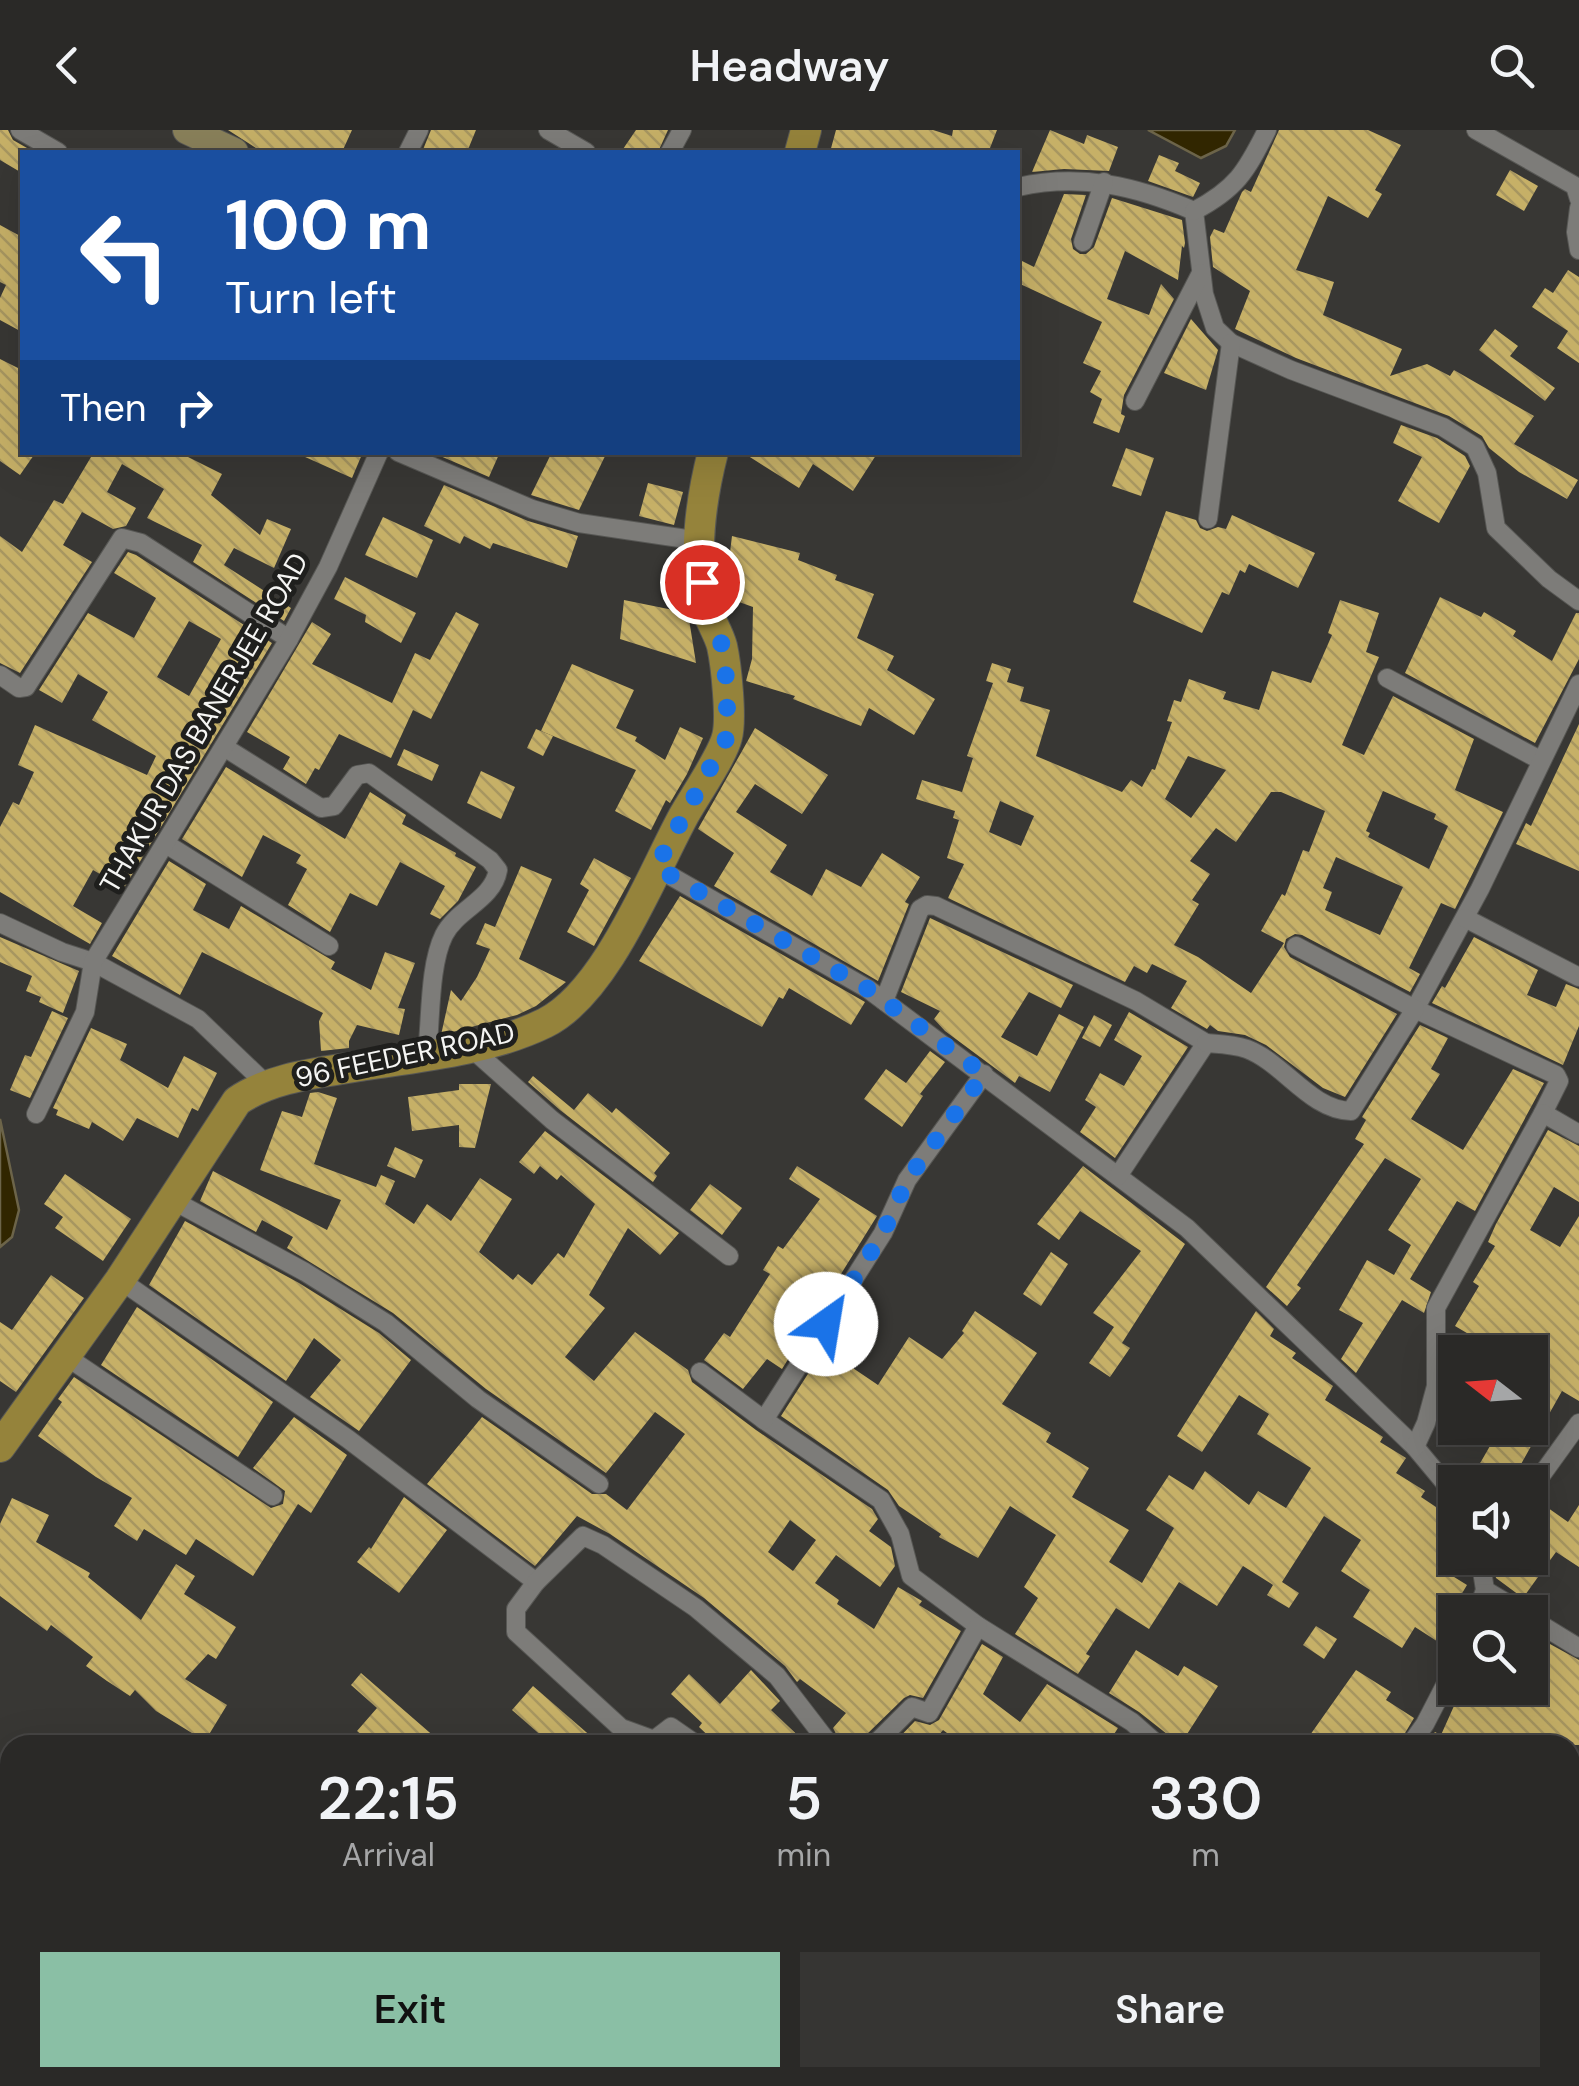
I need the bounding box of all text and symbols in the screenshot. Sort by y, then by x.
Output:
text: Headway [690,36,889,95]
icon: back [40,38,95,93]
icon: search [1484,38,1539,93]
text: 100 m [225,180,431,271]
icon: left [60,190,190,320]
text: Turn left [225,268,397,327]
icon: right [167,380,222,435]
text: Then [60,383,147,433]
pin [660,540,745,625]
street label: THAKUR DAS BANERJEE ROAD [91,546,317,900]
icon: arrive [675,555,730,610]
street label: 96 FEEDER ROAD [292,1014,518,1096]
position arrow [774,1272,878,1376]
north arrow [1438,1335,1548,1445]
map controls [1438,1335,1548,1705]
button: sound [1438,1465,1548,1575]
button: search [1438,1595,1548,1705]
text: 22:15 [318,1759,459,1838]
text: 5 [785,1759,822,1838]
text: 330 [1149,1759,1262,1838]
text: Arrival [342,1834,435,1876]
text: min [777,1834,831,1876]
text: m [1191,1834,1220,1876]
button: Exit [40,1952,780,2067]
button: Share [800,1952,1540,2067]

